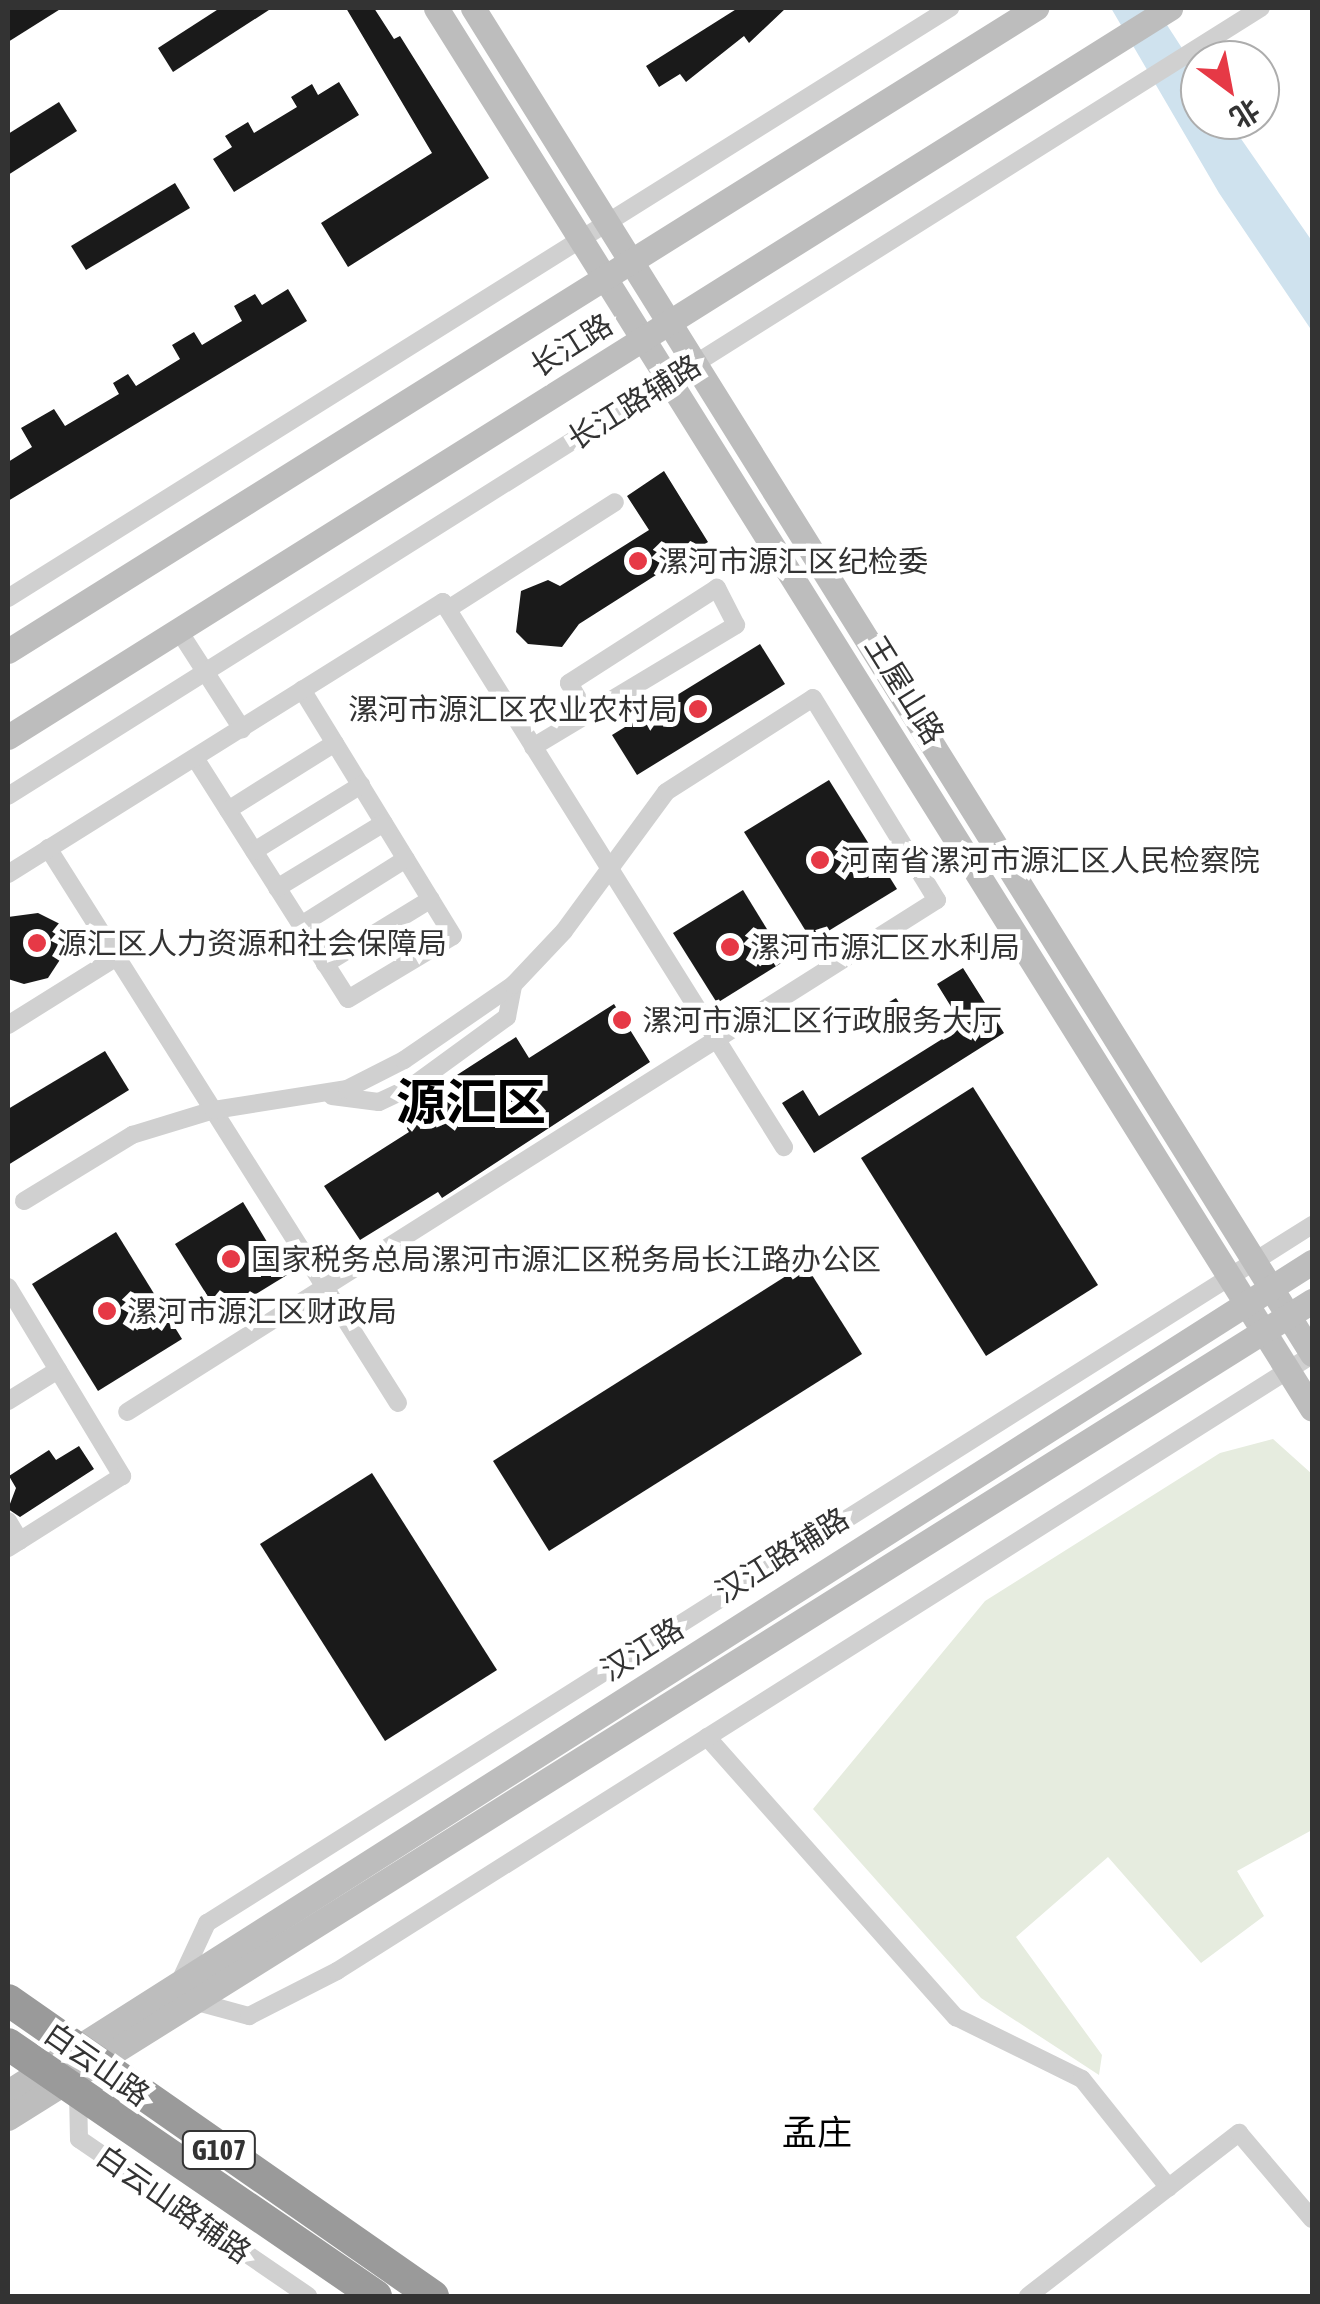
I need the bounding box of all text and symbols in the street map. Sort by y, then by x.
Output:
north arrow [1180,40,1280,140]
text: 北 [1224,93,1265,135]
street label: 长江路 [523,306,619,384]
street label: 长江路辅路 [561,347,707,457]
place label: 漯河市源汇区纪检委 [658,543,928,579]
marker: 漯河市源汇区纪检委 [627,550,649,572]
street label: 王屋山路 [858,630,952,750]
place label: 漯河市源汇区农业农村局 [348,691,678,727]
marker: 漯河市源汇区农业农村局 [687,698,709,720]
place label: 河南省漯河市源汇区人民检察院 [840,842,1260,878]
marker: 河南省漯河市源汇区人民检察院 [809,849,831,871]
place label: 源汇区人力资源和社会保障局 [57,925,447,961]
place label: 漯河市源汇区水利局 [750,929,1020,965]
marker: 源汇区人力资源和社会保障局 [26,932,48,954]
marker: 漯河市源汇区水利局 [719,936,741,958]
place label: 漯河市源汇区行政服务大厅 [642,1002,1002,1038]
marker: 漯河市源汇区行政服务大厅 [611,1009,633,1031]
district label: 源汇区 [396,1073,546,1133]
place label: 国家税务总局漯河市源汇区税务局长江路办公区 [251,1241,881,1277]
marker: 国家税务总局漯河市源汇区税务局长江路办公区 [220,1248,242,1270]
place label: 漯河市源汇区财政局 [127,1293,397,1329]
marker: 漯河市源汇区财政局 [96,1300,118,1322]
street label: 汉江路辅路 [709,1500,855,1610]
street label: 汉江路 [594,1610,690,1688]
street label: 白云山路 [38,2015,156,2113]
district label: 孟庄 [782,2111,852,2153]
road number: G107 [182,2127,256,2173]
street label: 白云山路辅路 [90,2138,258,2270]

